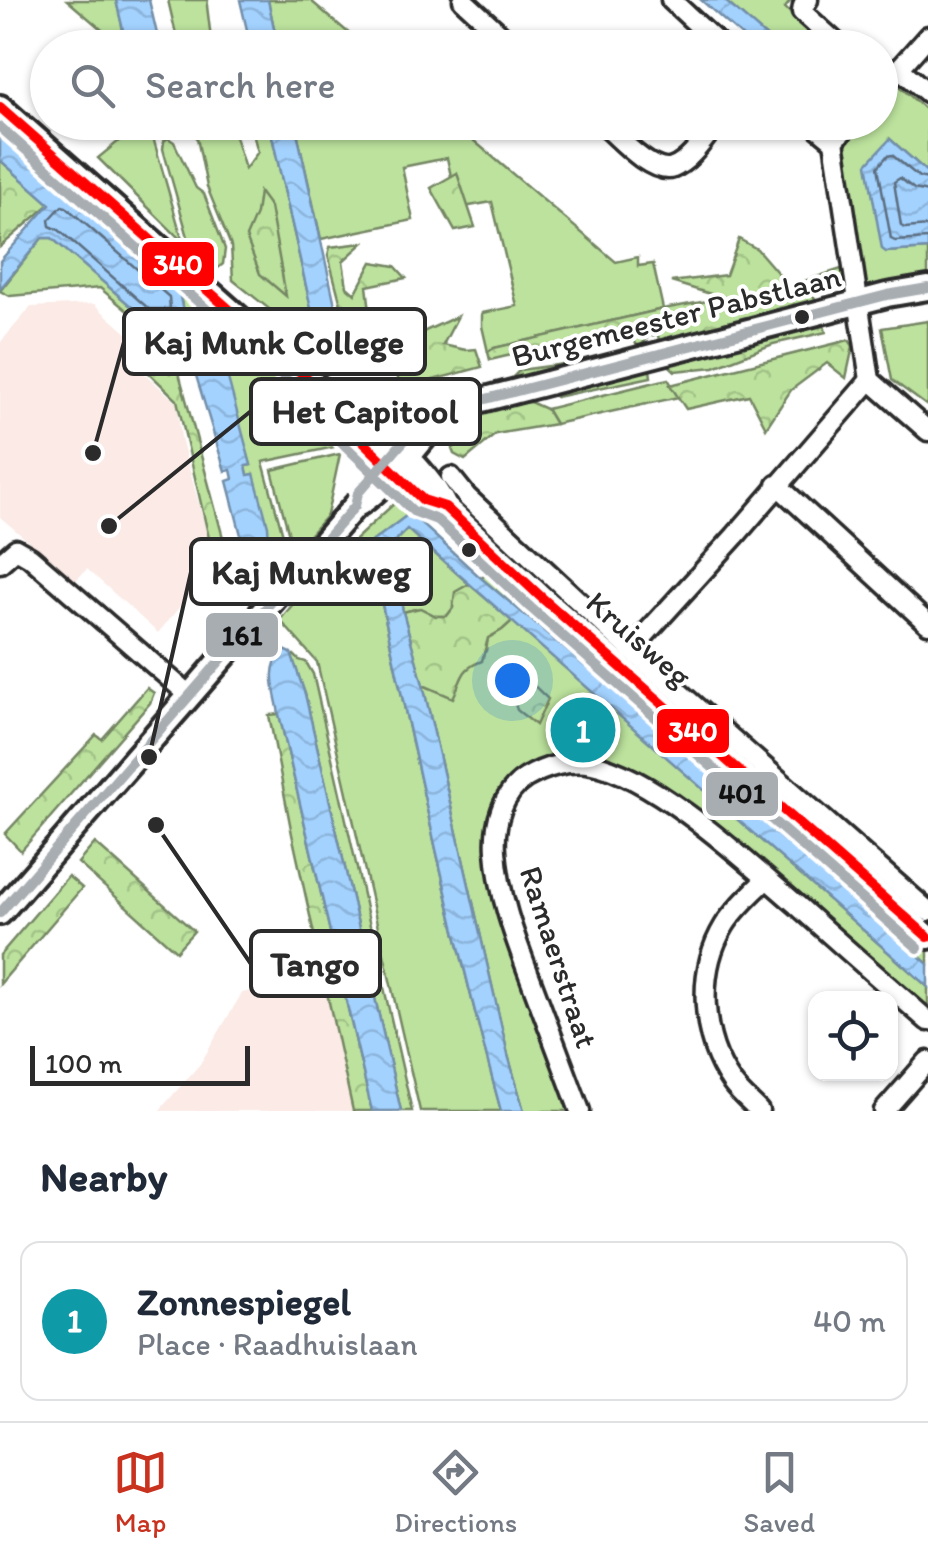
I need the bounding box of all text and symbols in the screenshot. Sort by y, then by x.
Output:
search box [30,30,898,140]
icon: search [65,58,120,113]
text: Search here [145,62,336,108]
line badge: 340 [140,240,216,288]
text: 340 [153,247,203,281]
street label: Burgemeester Pabstlaan [508,257,844,375]
unlabelled marker [792,307,812,327]
callout: Kaj Munk College [124,309,425,374]
text: Kaj Munk College [144,321,404,363]
callout: Het Capitool [251,379,480,444]
text: Het Capitool [272,390,458,432]
callout: Kaj Munkweg [191,539,431,604]
unlabelled marker [459,540,479,560]
text: Kaj Munkweg [211,551,412,593]
street label: Kruisweg [579,583,700,695]
line badge: 161 [204,611,280,659]
text: 161 [222,618,262,652]
your location [487,655,538,706]
pin: 1 [550,692,616,768]
line badge: 340 [655,707,731,755]
text: 340 [668,714,718,748]
line badge: 401 [704,770,780,818]
text: 401 [718,776,766,810]
street label: Ramaerstraat [512,861,606,1053]
callout: Tango [251,931,380,996]
text: Tango [269,943,360,985]
map controls [808,991,898,1081]
button: locate [808,991,898,1081]
scale bar [30,1041,250,1086]
text: 100 m [45,1046,122,1080]
text: Nearby [40,1151,167,1202]
text: Zonnespiegel [137,1279,351,1325]
text: 1 [67,1302,82,1340]
text: 40 m [813,1302,886,1340]
text: Place · Raadhuislaan [137,1325,417,1363]
tab: Map [113,1445,168,1539]
tab: Directions [394,1445,517,1539]
tab: Saved [743,1445,815,1539]

